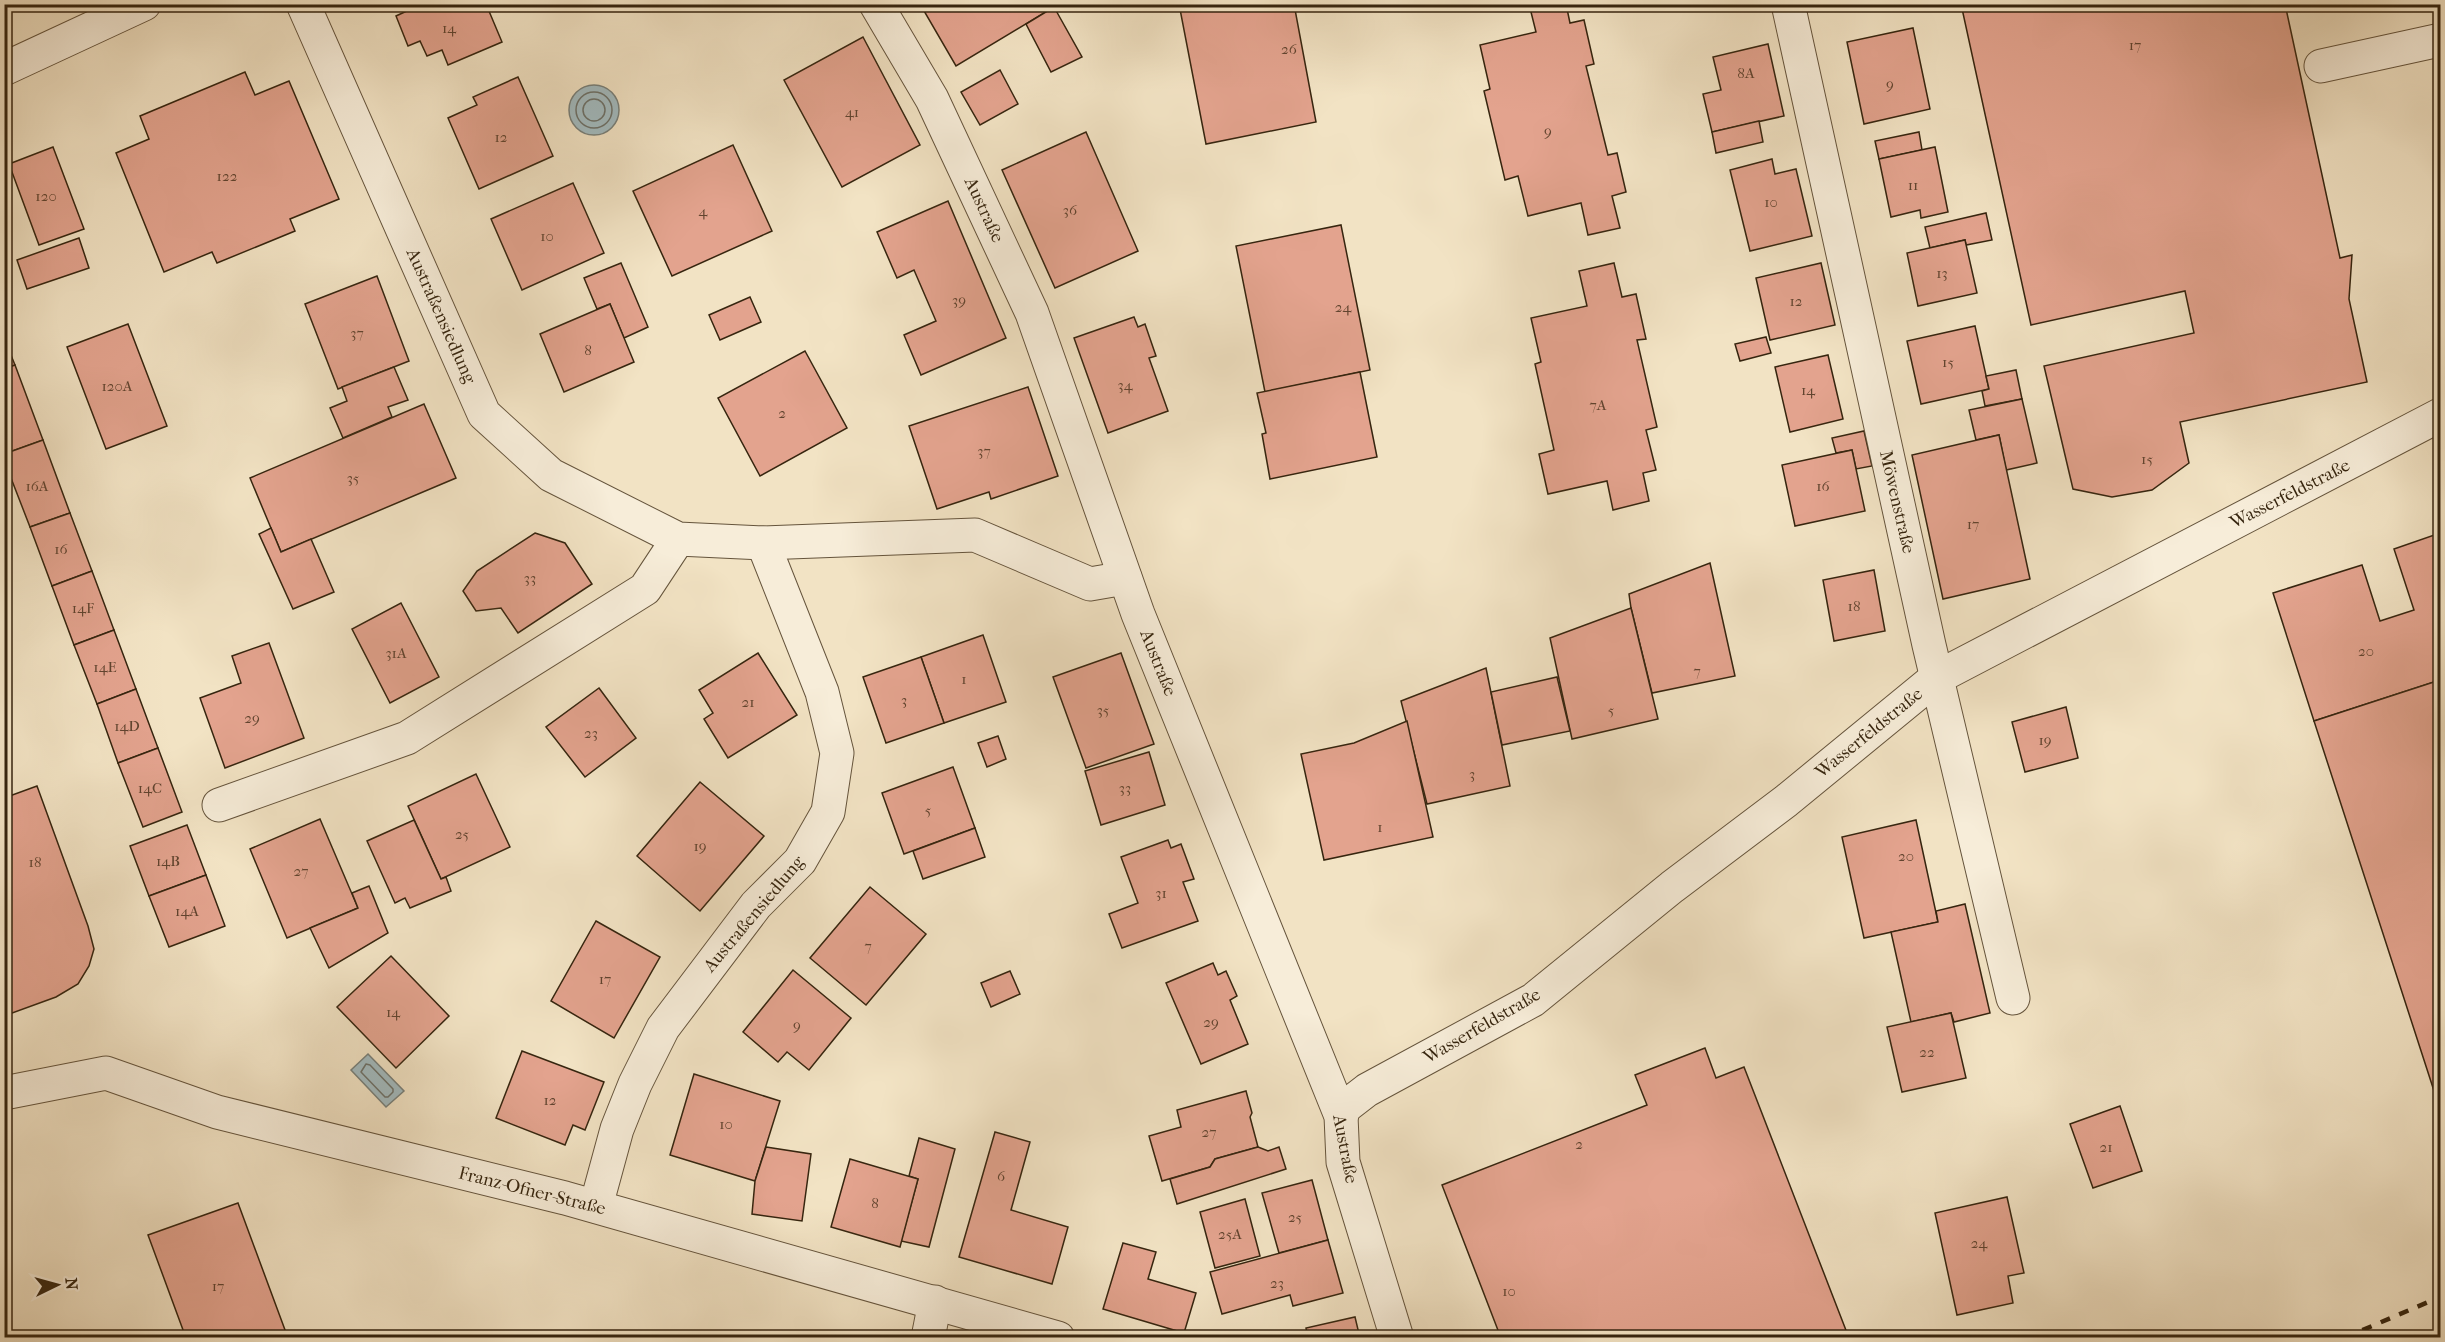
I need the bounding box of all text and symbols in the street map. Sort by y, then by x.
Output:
house number: 14 [442,19,457,37]
house number: 17 [2129,36,2141,54]
house number: 26 [1281,40,1298,58]
house number: 8A [1737,64,1755,82]
house number: 9 [1886,75,1894,93]
house number: 41 [845,103,859,121]
house number: 9 [1544,122,1552,140]
house number: 12 [494,128,508,146]
house number: 122 [217,167,238,185]
street label: Austraße [959,173,1008,246]
house number: 11 [1908,176,1918,194]
house number: 120 [35,187,57,205]
house number: 10 [1764,193,1778,211]
house number: 36 [1063,201,1078,219]
house number: 4 [699,202,709,220]
house number: 10 [540,227,554,245]
street label: Austraßensiedlung [401,244,480,387]
house number: 13 [1936,264,1948,282]
house number: 39 [952,291,966,309]
house number: 12 [1789,292,1803,310]
house number: 24 [1335,298,1352,316]
house number: 37 [350,324,364,342]
house number: 8 [584,341,592,359]
house number: 15 [1942,353,1954,371]
house number: 34 [1117,376,1134,394]
house number: 120A [101,377,133,395]
house number: 14 [1801,381,1816,399]
house number: 7A [1590,396,1607,414]
house number: 2 [778,404,786,422]
house number: 37 [977,442,991,460]
street label: Möwenstraße [1875,448,1919,556]
house number: 15 [2141,450,2153,468]
street label: Wasserfeldstraße [2226,455,2353,534]
house number: 35 [347,469,359,487]
house number: 16A [25,477,49,495]
house number: 16 [1816,477,1831,495]
house number: 17 [1967,515,1979,533]
house number: 16 [54,540,69,558]
house number: 33 [524,569,536,587]
house number: 18 [1848,597,1860,615]
house number: 14F [72,599,94,617]
street label: Austraße [1135,626,1181,699]
house number: 20 [2358,642,2374,660]
house number: 31A [385,644,407,662]
house number: 14E [93,658,117,676]
house number: 7 [1693,662,1701,680]
house number: 1 [961,670,967,688]
street label: Wasserfeldstraße [1810,683,1927,783]
house number: 3 [901,691,907,709]
house number: 21 [741,693,755,711]
house number: 35 [1097,701,1109,719]
house number: 5 [1608,701,1614,719]
house number: 29 [244,709,260,727]
house number: 14D [114,717,140,735]
house number: 23 [584,724,598,742]
house number: 19 [2038,731,2052,749]
house number: 3 [1469,765,1475,783]
house number: 14C [138,779,162,797]
house number: 33 [1119,779,1131,797]
house number: 5 [925,801,931,819]
house number: 1 [1377,818,1383,836]
house number: 25 [455,825,469,843]
house number: 19 [693,837,707,855]
house number: 20 [1898,847,1914,865]
street label: Austraßensiedlung [699,851,809,977]
house number: 14B [156,852,180,870]
house number: 18 [29,853,41,871]
house number: 27 [294,862,308,880]
house number: 31 [1155,884,1167,902]
house number: 14A [175,902,199,920]
house number: 7 [864,937,872,955]
house number: 17 [599,970,611,988]
street label: Wasserfeldstraße [1419,984,1544,1068]
house number: 14 [386,1003,401,1021]
house number: 29 [1203,1013,1219,1031]
house number: 9 [793,1016,801,1034]
house number: 22 [1919,1043,1935,1061]
house number: 12 [543,1091,557,1109]
street label: Austraße [1328,1112,1362,1185]
house number: 10 [719,1115,733,1133]
house number: 27 [1202,1123,1216,1141]
house number: 2 [1575,1135,1583,1153]
house number: 21 [2099,1138,2113,1156]
street label: Franz-Ofner-Straße [456,1163,608,1219]
house number: 6 [997,1167,1006,1185]
house number: 8 [871,1194,879,1212]
house number: 25 [1288,1208,1302,1226]
house number: 25A [1218,1225,1242,1243]
house number: 24 [1971,1234,1988,1252]
north arrow [27,1255,87,1315]
house number: 23 [1270,1274,1284,1292]
text: N [61,1277,82,1291]
house number: 17 [212,1277,224,1295]
house number: 10 [1502,1282,1516,1300]

